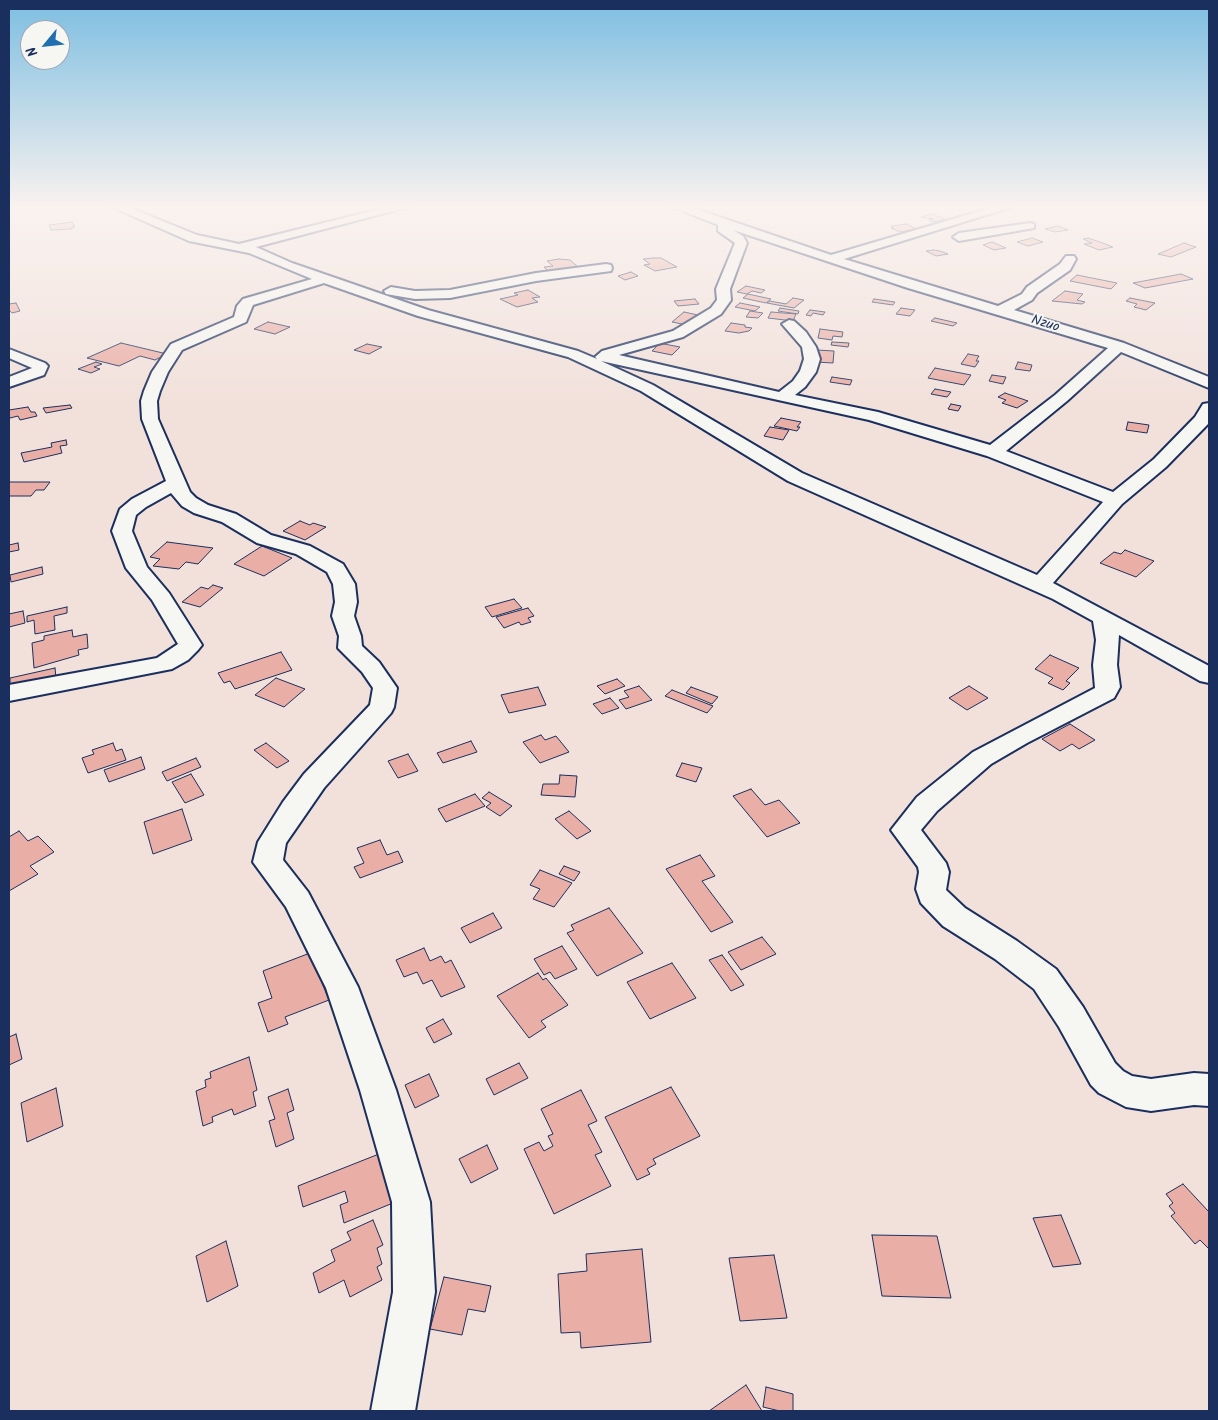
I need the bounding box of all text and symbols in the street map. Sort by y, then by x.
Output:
north arrow [20,20,70,70]
text: N [21,43,44,61]
street label: Nzuo [1029,313,1061,337]

